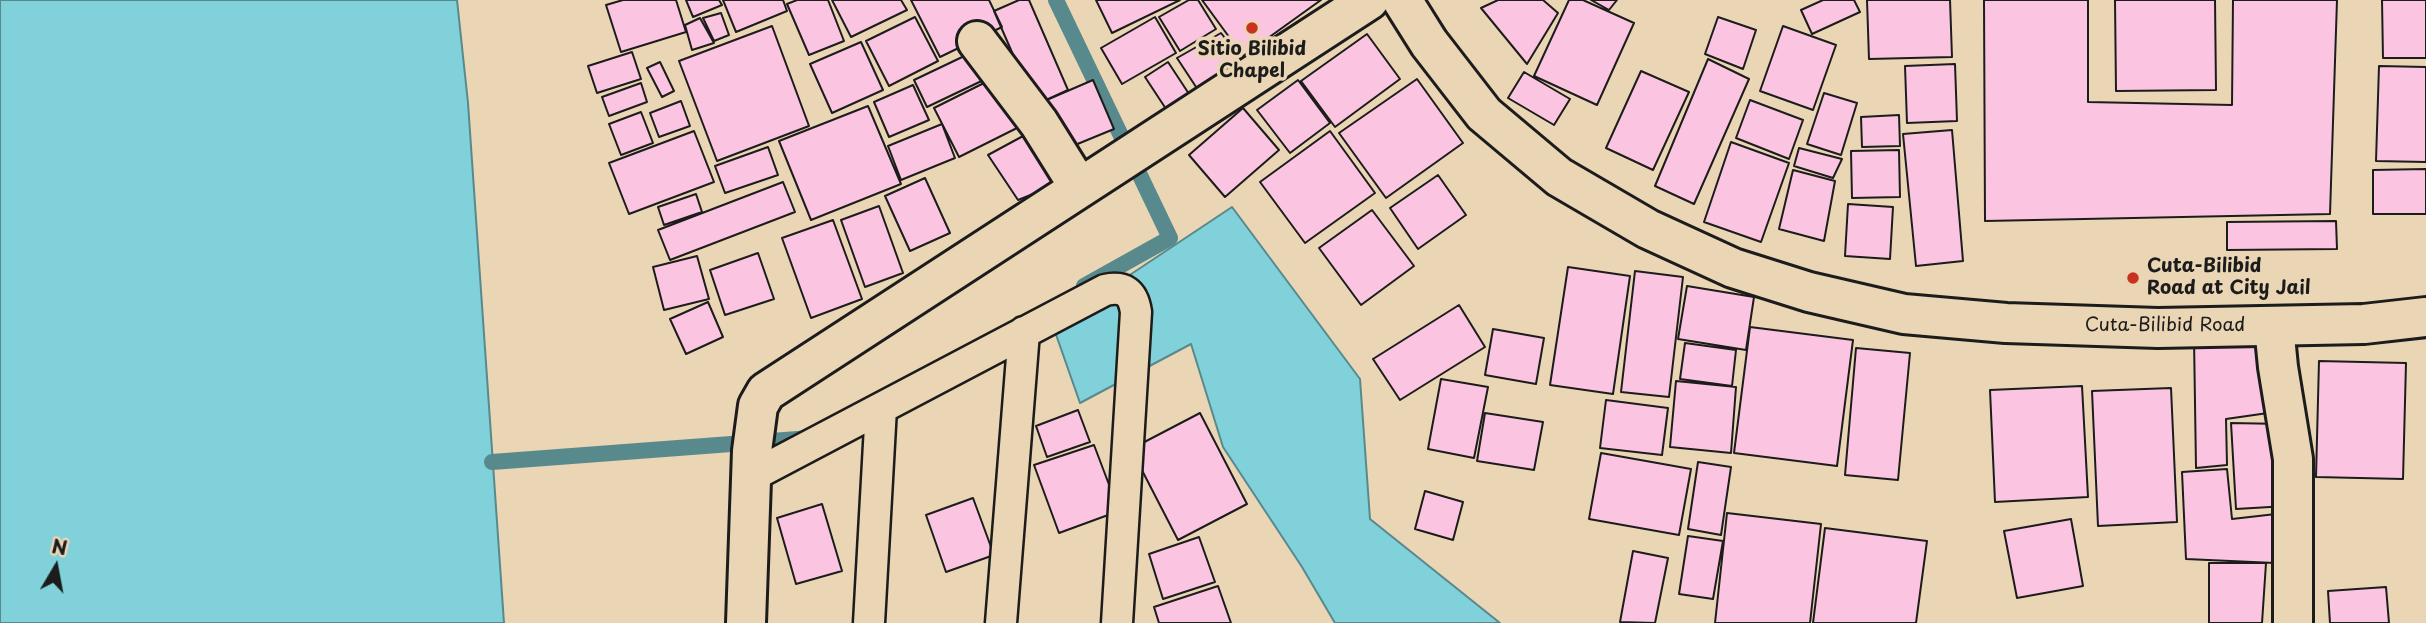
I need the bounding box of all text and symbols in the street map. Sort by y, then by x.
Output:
marker: Sitio Bilibid Chapel [1244,20,1260,36]
place label: Sitio Bilibid Chapel [1198,39,1306,83]
place label: Cuta-Bilibid Road at City Jail [2147,256,2311,300]
marker: Cuta-Bilibid Road at City Jail [2125,270,2141,286]
street label: Cuta-Bilibid Road [2085,315,2245,337]
text: N [50,531,69,561]
north arrow [21,532,91,602]

